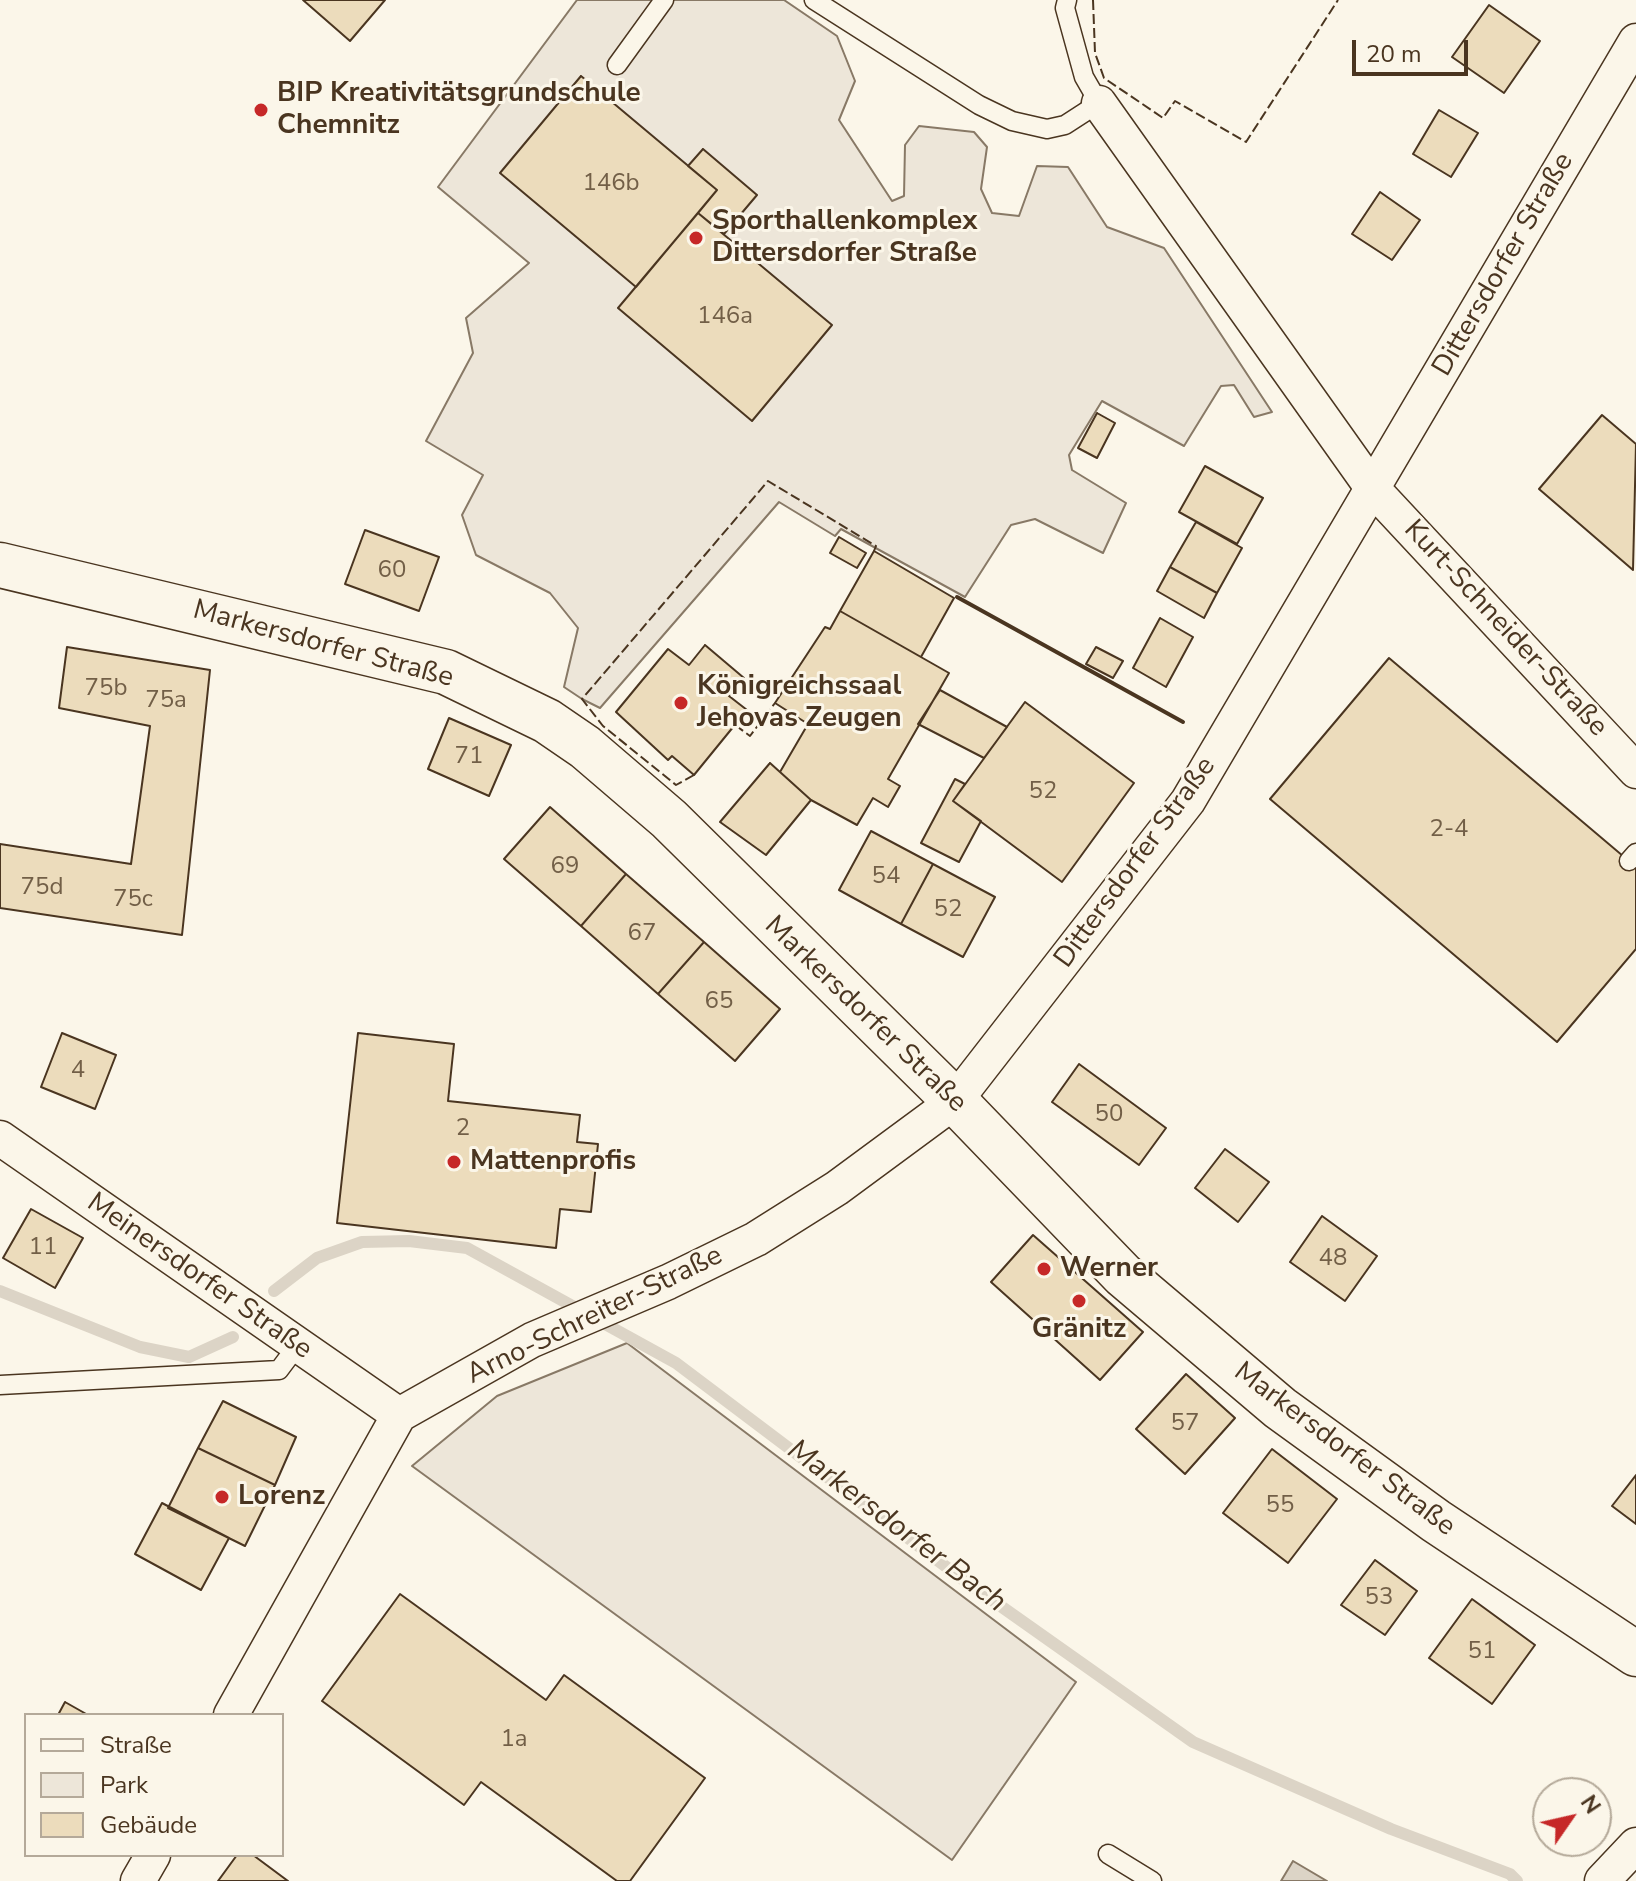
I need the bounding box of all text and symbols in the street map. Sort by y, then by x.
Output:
scale bar [1356,24,1472,74]
text: 20 m [1366,38,1422,70]
place label: BIP Kreativitätsgrundschule Chemnitz [277,77,641,143]
marker: BIP Kreativitätsgrundschule Chemnitz [252,101,270,119]
street label: Dittersdorfer Straße [1426,147,1582,383]
house number: 146b [582,170,640,198]
place label: Sporthallenkomplex Dittersdorfer Straße [712,205,977,271]
marker: Sporthallenkomplex Dittersdorfer Straße [687,229,705,247]
house number: 146a [697,303,753,331]
street label: Kurt-Schneider-Straße [1396,514,1614,744]
house number: 60 [378,557,406,585]
street label: Markersdorfer Straße [189,594,457,696]
place label: Königreichssaal Jehovas Zeugen [697,670,902,736]
house number: 75b [85,675,127,703]
house number: 75a [145,687,187,715]
marker: Königreichssaal Jehovas Zeugen [672,694,690,712]
house number: 71 [455,743,483,771]
street label: Dittersdorfer Straße [1048,751,1224,975]
house number: 52 [1029,778,1057,806]
house number: 2-4 [1430,816,1468,844]
house number: 69 [551,853,579,881]
house number: 54 [872,863,900,891]
house number: 75d [21,874,63,902]
house number: 75c [113,886,153,914]
house number: 52 [934,896,962,924]
street label: Markersdorfer Straße [757,910,973,1120]
house number: 67 [628,920,656,948]
house number: 65 [705,988,733,1016]
house number: 4 [71,1057,85,1085]
house number: 50 [1095,1101,1123,1129]
house number: 2 [456,1115,470,1143]
place label: Mattenprofis [470,1145,636,1179]
marker: Mattenprofis [445,1153,463,1171]
street label: Meinersdorfer Straße [80,1187,318,1367]
house number: 11 [29,1234,57,1262]
street label: Arno-Schreiter-Straße [462,1240,728,1392]
house number: 48 [1319,1245,1347,1273]
place label: Werner [1060,1252,1158,1286]
marker: Werner [1035,1260,1053,1278]
marker: Gränitz [1070,1292,1088,1310]
place label: Gränitz [1032,1313,1126,1347]
street label: Markersdorfer Straße [1227,1356,1461,1544]
house number: 57 [1171,1410,1199,1438]
water label: Markersdorfer Bach [779,1433,1013,1621]
place label: Lorenz [238,1480,325,1514]
marker: Lorenz [213,1488,231,1506]
house number: 55 [1266,1492,1294,1520]
house number: 53 [1365,1584,1393,1612]
house number: 51 [1468,1638,1496,1666]
legend [24,1713,284,1857]
house number: 1a [500,1726,528,1754]
text: Straße [100,1729,172,1761]
text: Park [100,1769,148,1801]
north arrow [1532,1777,1612,1857]
text: N [1573,1789,1607,1820]
text: Gebäude [100,1809,197,1841]

